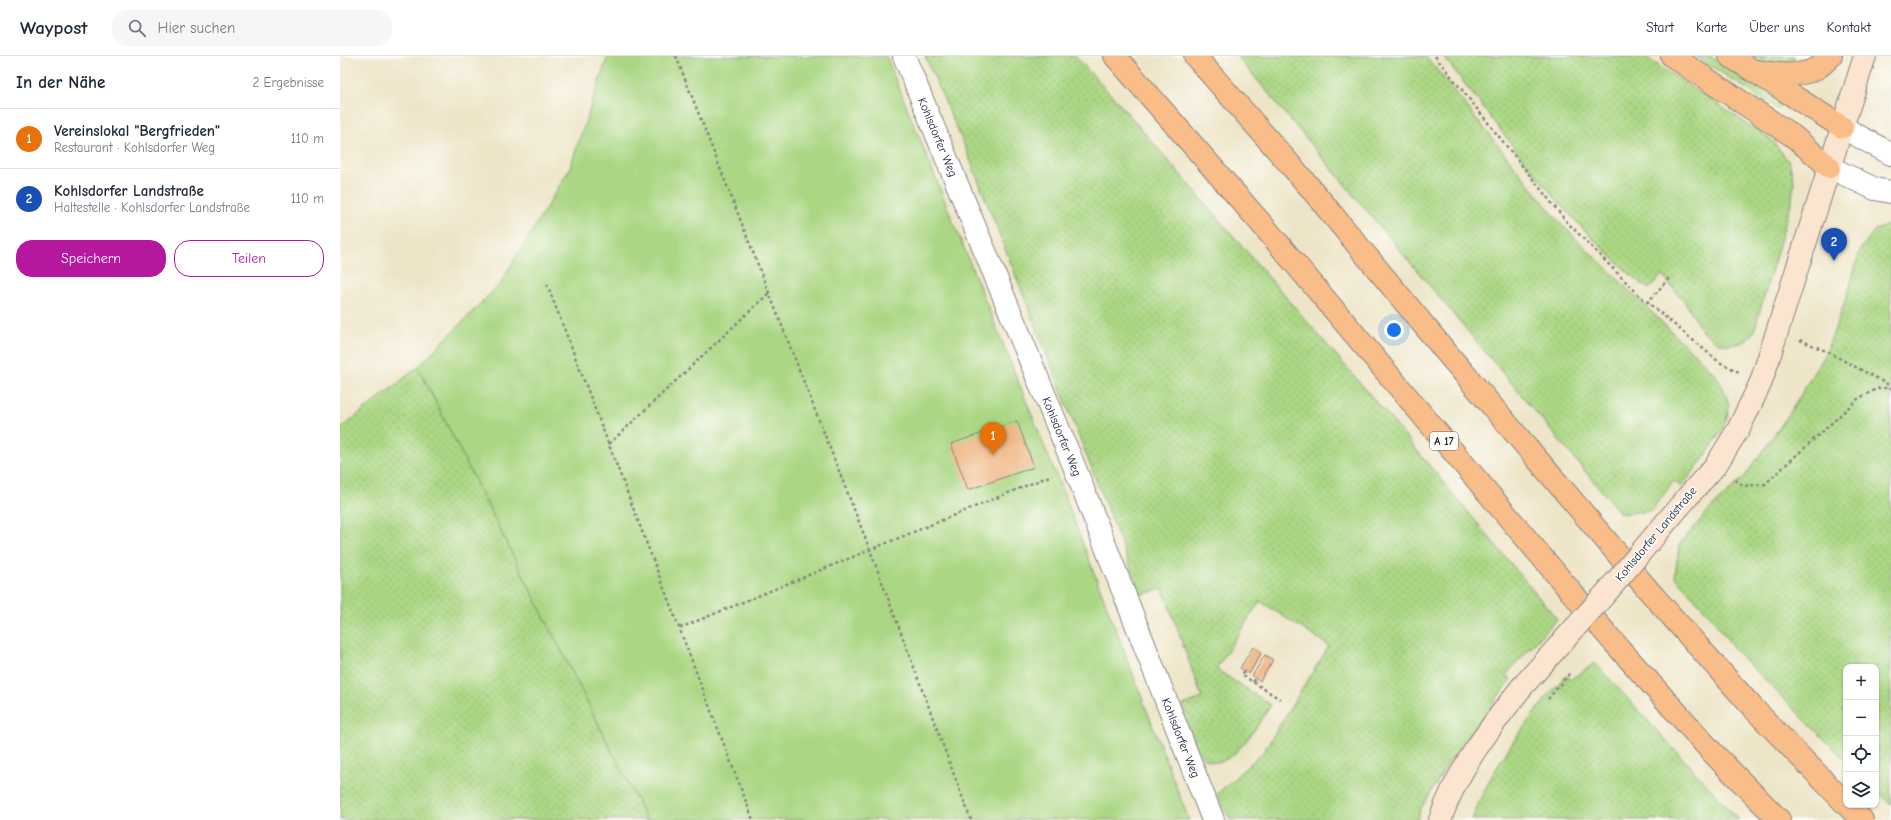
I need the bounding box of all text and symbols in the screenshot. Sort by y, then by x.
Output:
search box [112,10,392,46]
text: Waypost [20,17,88,39]
icon: search [126,17,148,39]
text: Hier suchen [158,19,235,37]
text: Start [1646,19,1674,36]
text: Karte [1696,19,1727,36]
text: Über uns [1749,19,1804,36]
text: Kontakt [1826,19,1871,36]
text: In der Nähe [16,73,105,92]
text: 2 Ergebnisse [252,75,324,90]
street label: Kohlsdorfer Weg [915,96,960,179]
text: Vereinslokal "Bergfrieden" [54,122,220,140]
text: 1 [26,131,32,146]
text: 110 m [291,131,324,146]
text: Restaurant · Kohlsdorfer Weg [54,140,215,155]
text: Kohlsdorfer Landstraße [54,182,204,200]
text: 2 [26,191,32,206]
text: 110 m [291,191,324,206]
text: Haltestelle · Kohlsdorfer Landstraße [54,200,250,215]
pin: 2 [1821,228,1847,261]
button: Speichern [16,240,166,277]
button: Teilen [174,240,324,277]
your location [1384,320,1404,340]
street label: Kohlsdorfer Weg [1039,395,1084,478]
pin: 1 [980,422,1006,455]
road number: A 17 [1430,432,1458,450]
street label: Kohlsdorfer Landstraße [1612,484,1700,584]
map controls [1843,664,1879,808]
button: + [1843,664,1879,700]
street label: Kohlsdorfer Weg [1159,696,1203,780]
button: − [1843,700,1879,736]
button: locate [1843,736,1879,772]
button: layers [1843,772,1879,808]

